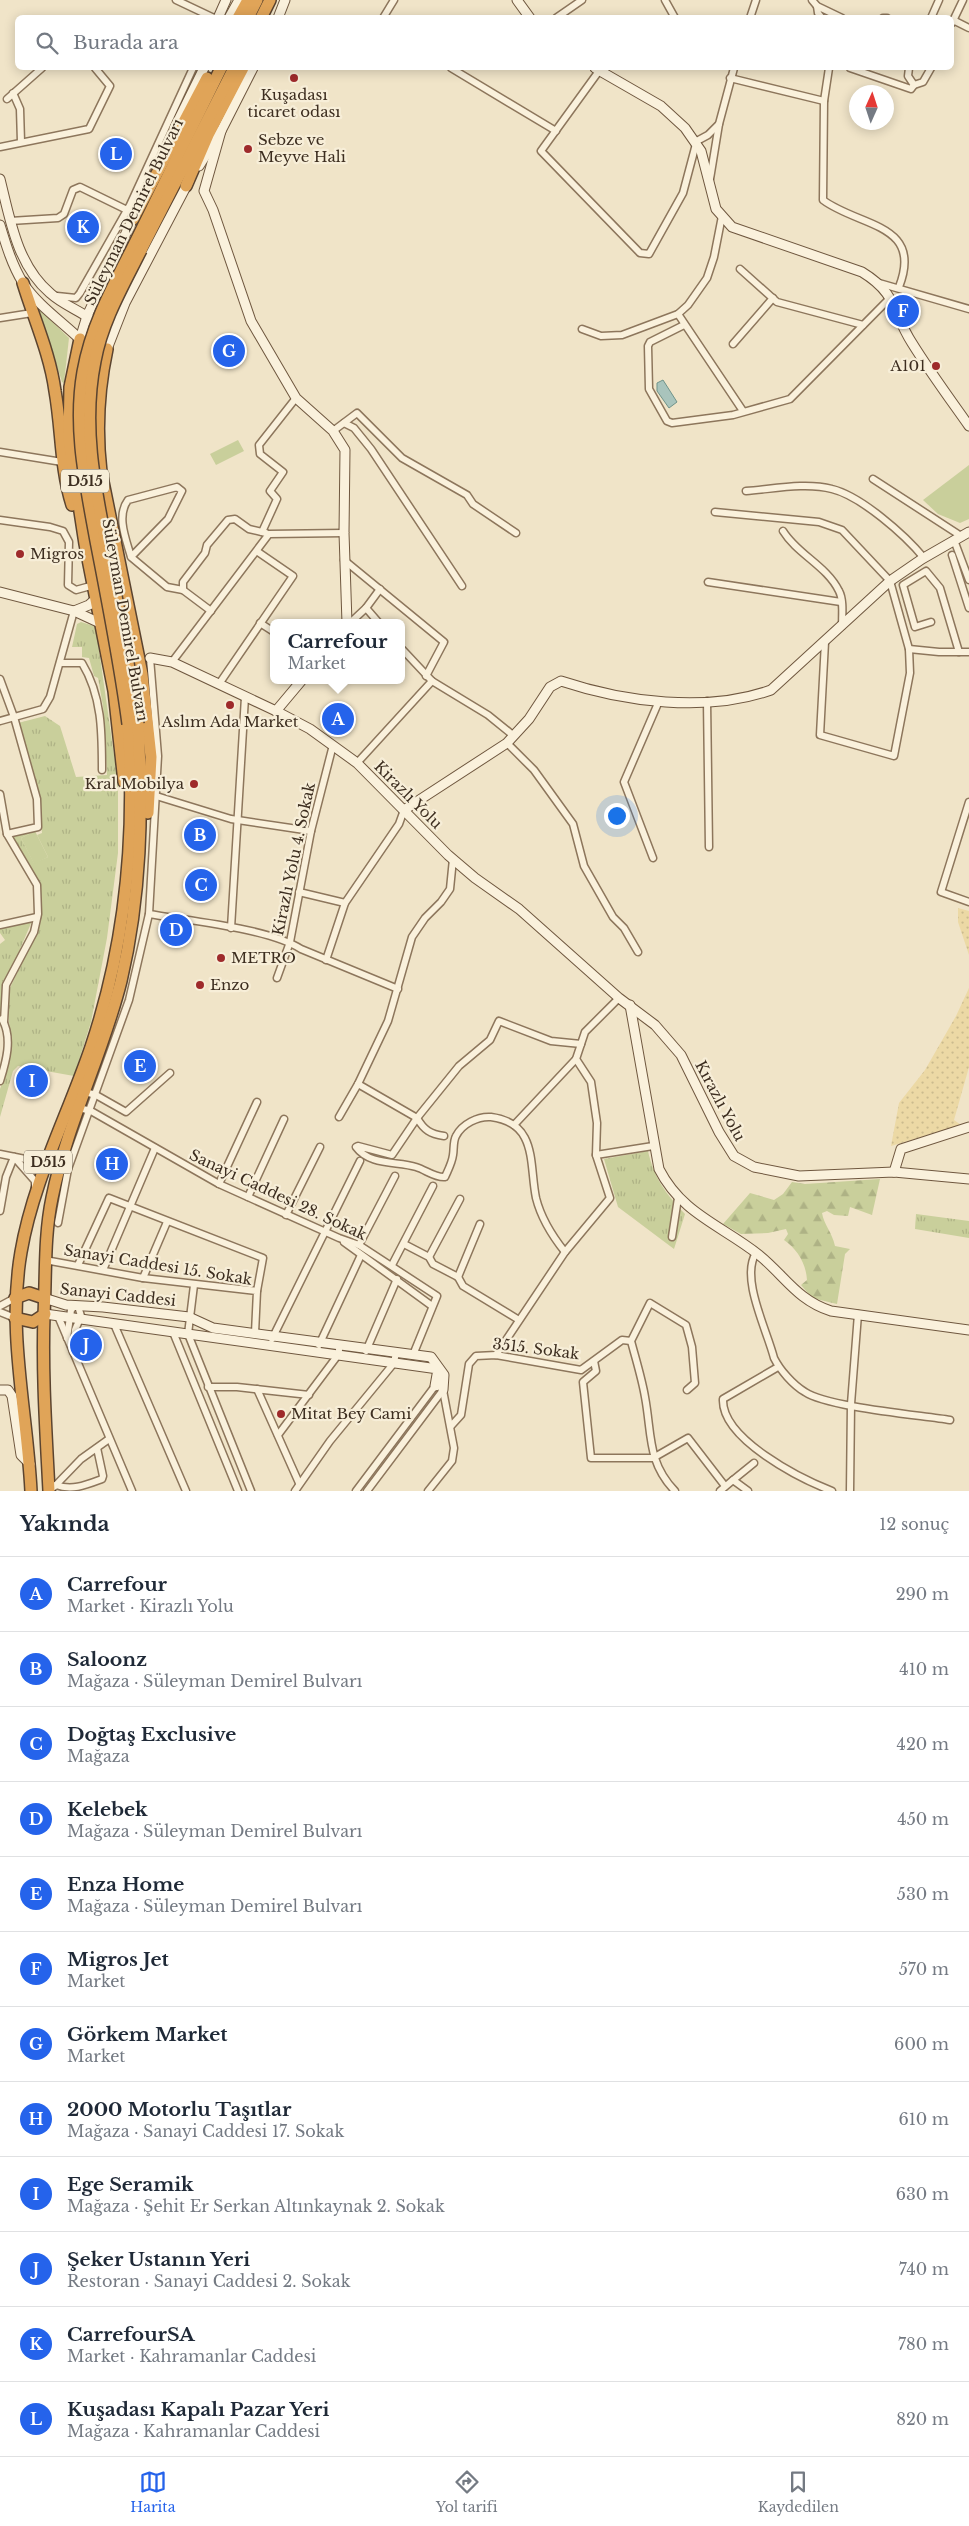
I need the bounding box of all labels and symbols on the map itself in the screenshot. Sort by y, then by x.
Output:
marker: Kuşadası ticaret odası [288,72,300,84]
place label: Kuşadası ticaret odası [248,85,340,121]
north arrow [849,85,894,130]
street label: Süleyman Demirel Bulvarı [80,115,187,308]
place label: Sebze ve Meyve Hali [258,130,346,166]
pin: L [100,135,132,173]
marker: Sebze ve Meyve Hali [242,143,254,155]
pin: K [67,208,99,246]
pin: F [887,292,919,330]
pin: G [213,332,245,370]
place label: A101 [889,356,926,375]
marker: A101 [930,360,942,372]
road number: D515 [61,470,109,492]
street label: Süleyman Demirel Bulvarı [98,517,153,723]
place label: Migros [30,544,84,563]
marker: Migros [14,548,26,560]
marker: Aslım Ada Market [224,699,236,711]
pin: A [322,700,354,738]
place label: Aslım Ada Market [161,712,299,731]
street label: Kirazlı Yolu [370,757,446,833]
place label: Kral Mobilya [84,774,185,793]
marker: Kral Mobilya [188,778,200,790]
street label: Kirazlı Yolu 4. Sokak [268,780,319,937]
your location [604,803,630,829]
pin: B [184,816,216,854]
pin: C [185,866,217,904]
pin: D [160,911,192,949]
place label: METRO [231,948,296,967]
marker: METRO [215,952,227,964]
place label: Enzo [210,975,250,994]
marker: Enzo [194,979,206,991]
pin: E [124,1047,156,1085]
street label: Kırazlı Yolu [691,1057,750,1144]
pin: I [16,1062,48,1100]
pin: H [96,1145,128,1183]
street label: Sanayi Caddesi 28. Sokak [186,1145,371,1244]
road number: D515 [24,1150,72,1174]
street label: Sanayi Caddesi 15. Sokak [63,1240,254,1289]
street label: Sanayi Caddesi [59,1279,177,1310]
pin: J [70,1326,102,1364]
street label: 3515. Sokak [492,1334,581,1363]
place label: Mitat Bey Cami [291,1404,411,1423]
marker: Mitat Bey Cami [275,1408,287,1420]

